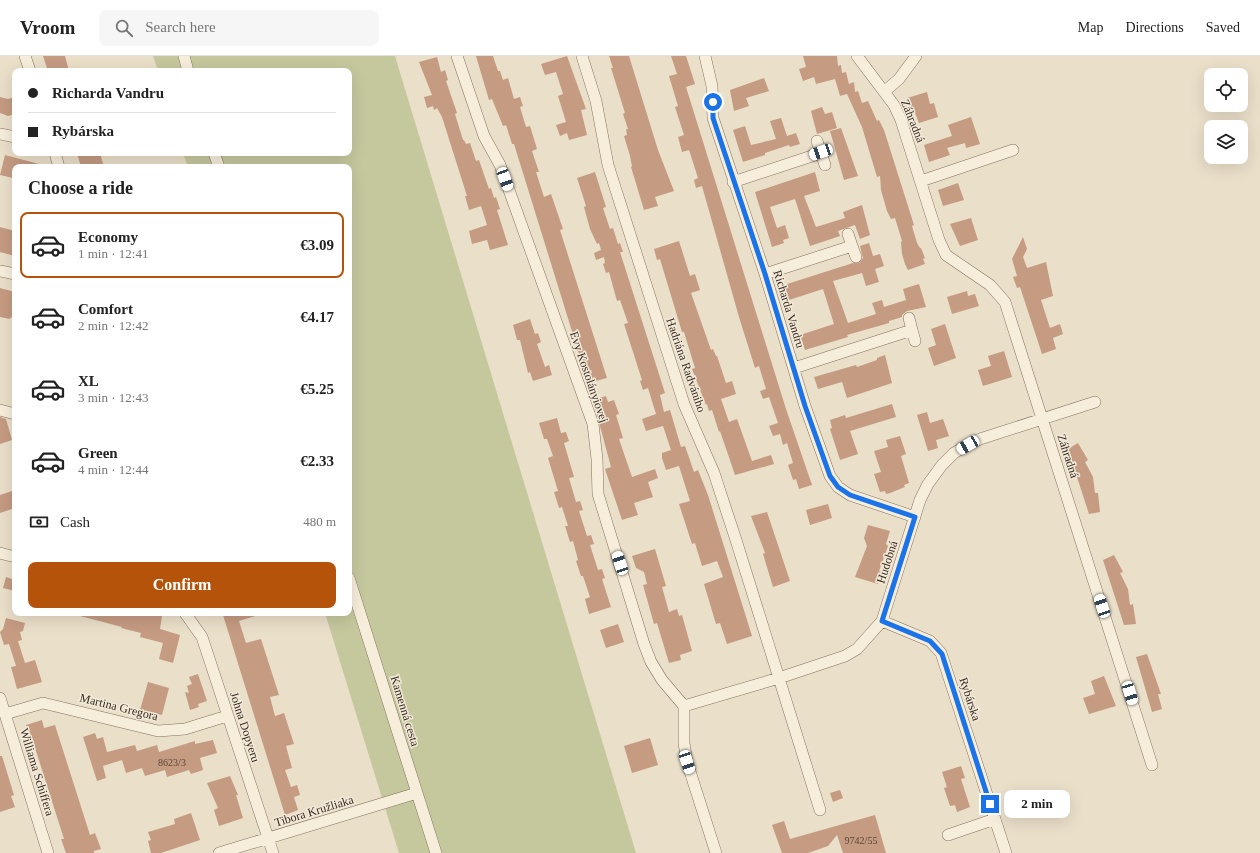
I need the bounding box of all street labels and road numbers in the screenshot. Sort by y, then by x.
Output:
street label: Záhradná [898,97,928,145]
street label: Richarda Vandru [770,268,808,350]
street label: Hadriána Radvániho [663,316,709,414]
street label: Evy Kostolányiovej [567,329,611,425]
street label: Záhradná [1054,432,1082,480]
street label: Hudobná [874,538,901,585]
street label: Kamenná cesta [388,674,423,749]
street label: Rybárska [956,676,984,723]
street label: Martina Gregora [78,690,160,724]
street label: Johna Dopyeru [227,690,263,764]
street label: Williama Schiffera [17,726,57,818]
street label: Tibora Kružliaka [273,792,356,830]

